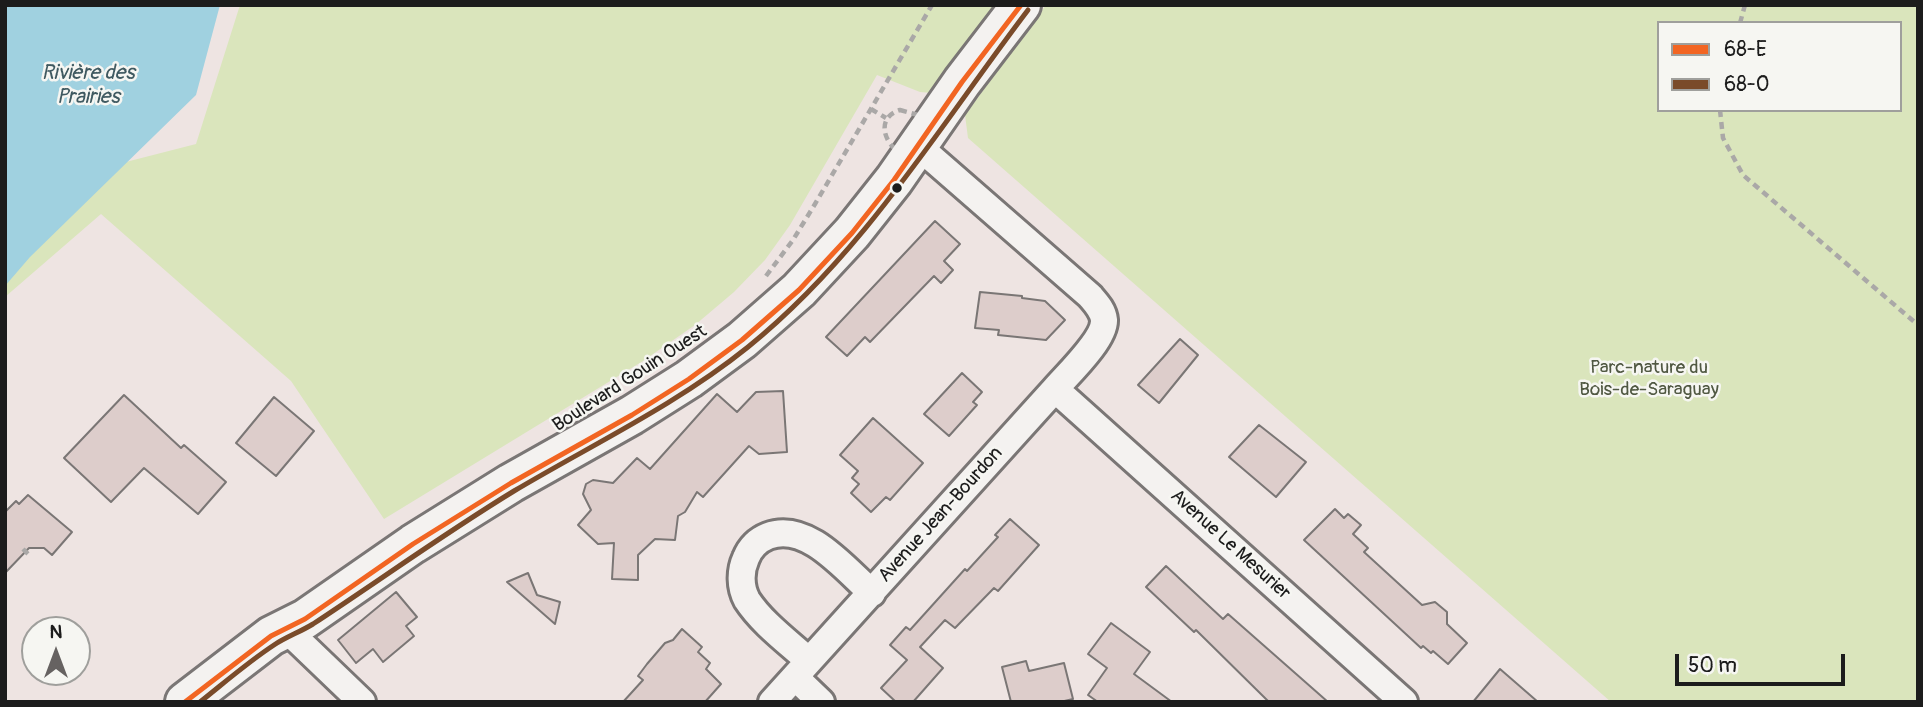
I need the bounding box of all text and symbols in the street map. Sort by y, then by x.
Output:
legend [1657,21,1902,112]
text: 68-E [1724,36,1767,63]
water label: Rivière des Prairies [41,61,135,111]
text: 68-O [1724,71,1769,98]
unlabelled marker [890,181,904,195]
street label: Boulevard Gouin Ouest [549,321,711,437]
park label: Parc-nature du Bois-de-Saraguay [1579,357,1719,401]
street label: Avenue Jean-Bourdon [874,442,1008,588]
street label: Avenue Le Mesurier [1165,485,1295,605]
north arrow [21,616,91,686]
text: N [50,620,62,644]
scale bar [1678,640,1848,684]
text: 50 m [1688,652,1737,679]

